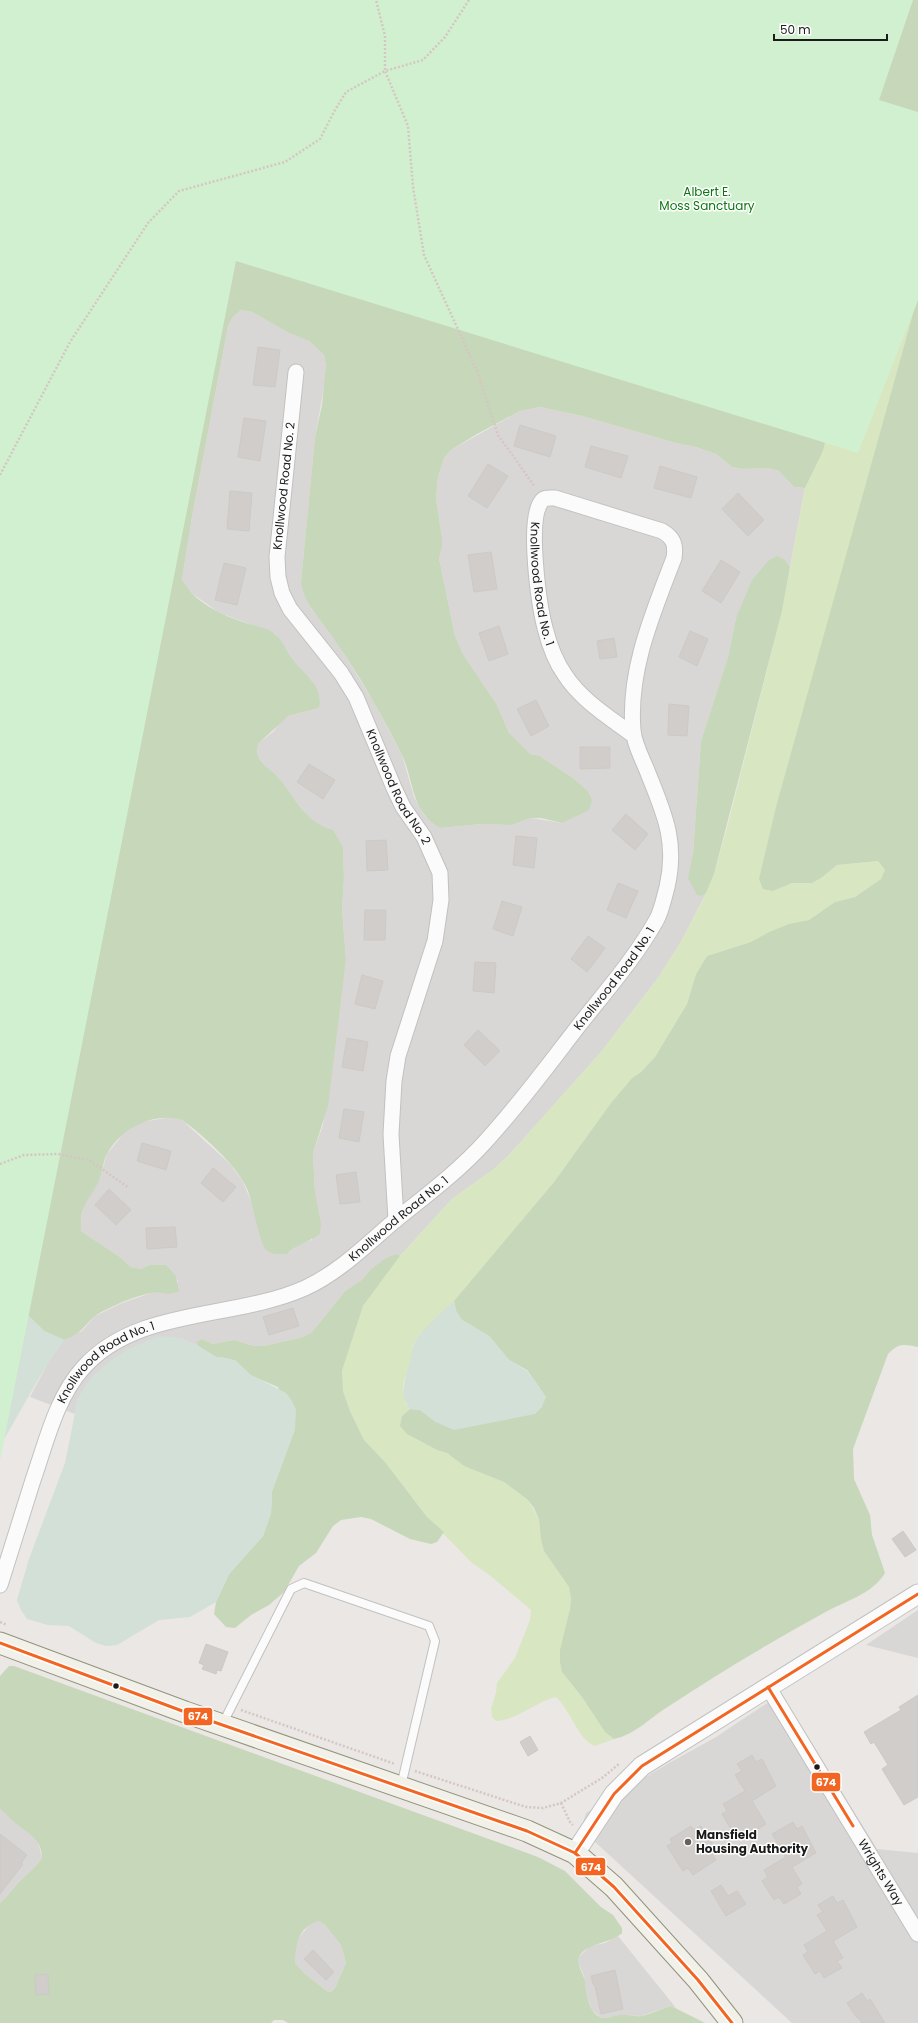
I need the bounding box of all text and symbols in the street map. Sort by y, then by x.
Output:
scale bar [774,16,887,42]
text: 50 m [780,21,811,38]
park label: Albert E. Moss Sanctuary [659,183,755,214]
street label: Knollwood Road No. 2 [268,421,299,551]
street label: Knollwood Road No. 1 [526,521,559,648]
street label: Knollwood Road No. 2 [362,726,435,847]
street label: Knollwood Road No. 1 [569,924,658,1034]
street label: Knollwood Road No. 1 [345,1172,452,1265]
street label: Knollwood Road No. 1 [53,1317,157,1406]
unlabelled marker [111,1681,121,1691]
line badge: 674 [183,1707,213,1726]
text: 674 [188,1708,209,1724]
unlabelled marker [812,1762,822,1772]
line badge: 674 [811,1772,841,1792]
text: 674 [816,1774,837,1790]
place label: Mansfield Housing Authority [696,1826,809,1857]
street label: Wrights Way [854,1836,908,1909]
marker: Mansfield Housing Authority [683,1837,693,1847]
line badge: 674 [575,1857,606,1876]
text: 674 [581,1859,602,1875]

